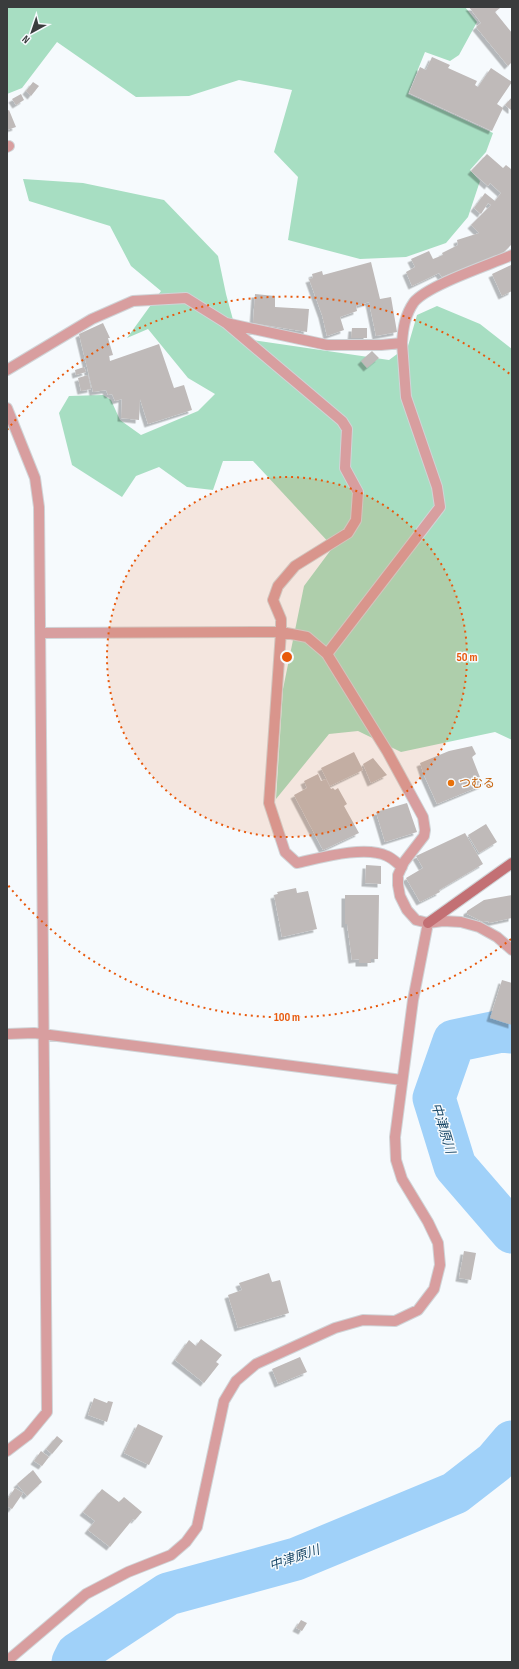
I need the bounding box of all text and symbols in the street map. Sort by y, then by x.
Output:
north arrow [12,12,52,52]
text: N [19,32,32,46]
centre of rings [280,650,294,664]
text: 50 m [457,650,477,665]
place label: つむる [459,776,495,791]
marker: つむる [446,778,456,788]
text: 100 m [274,1010,300,1025]
water label: 中津原川 [428,1101,459,1157]
water label: 中津原川 [267,1541,323,1574]

